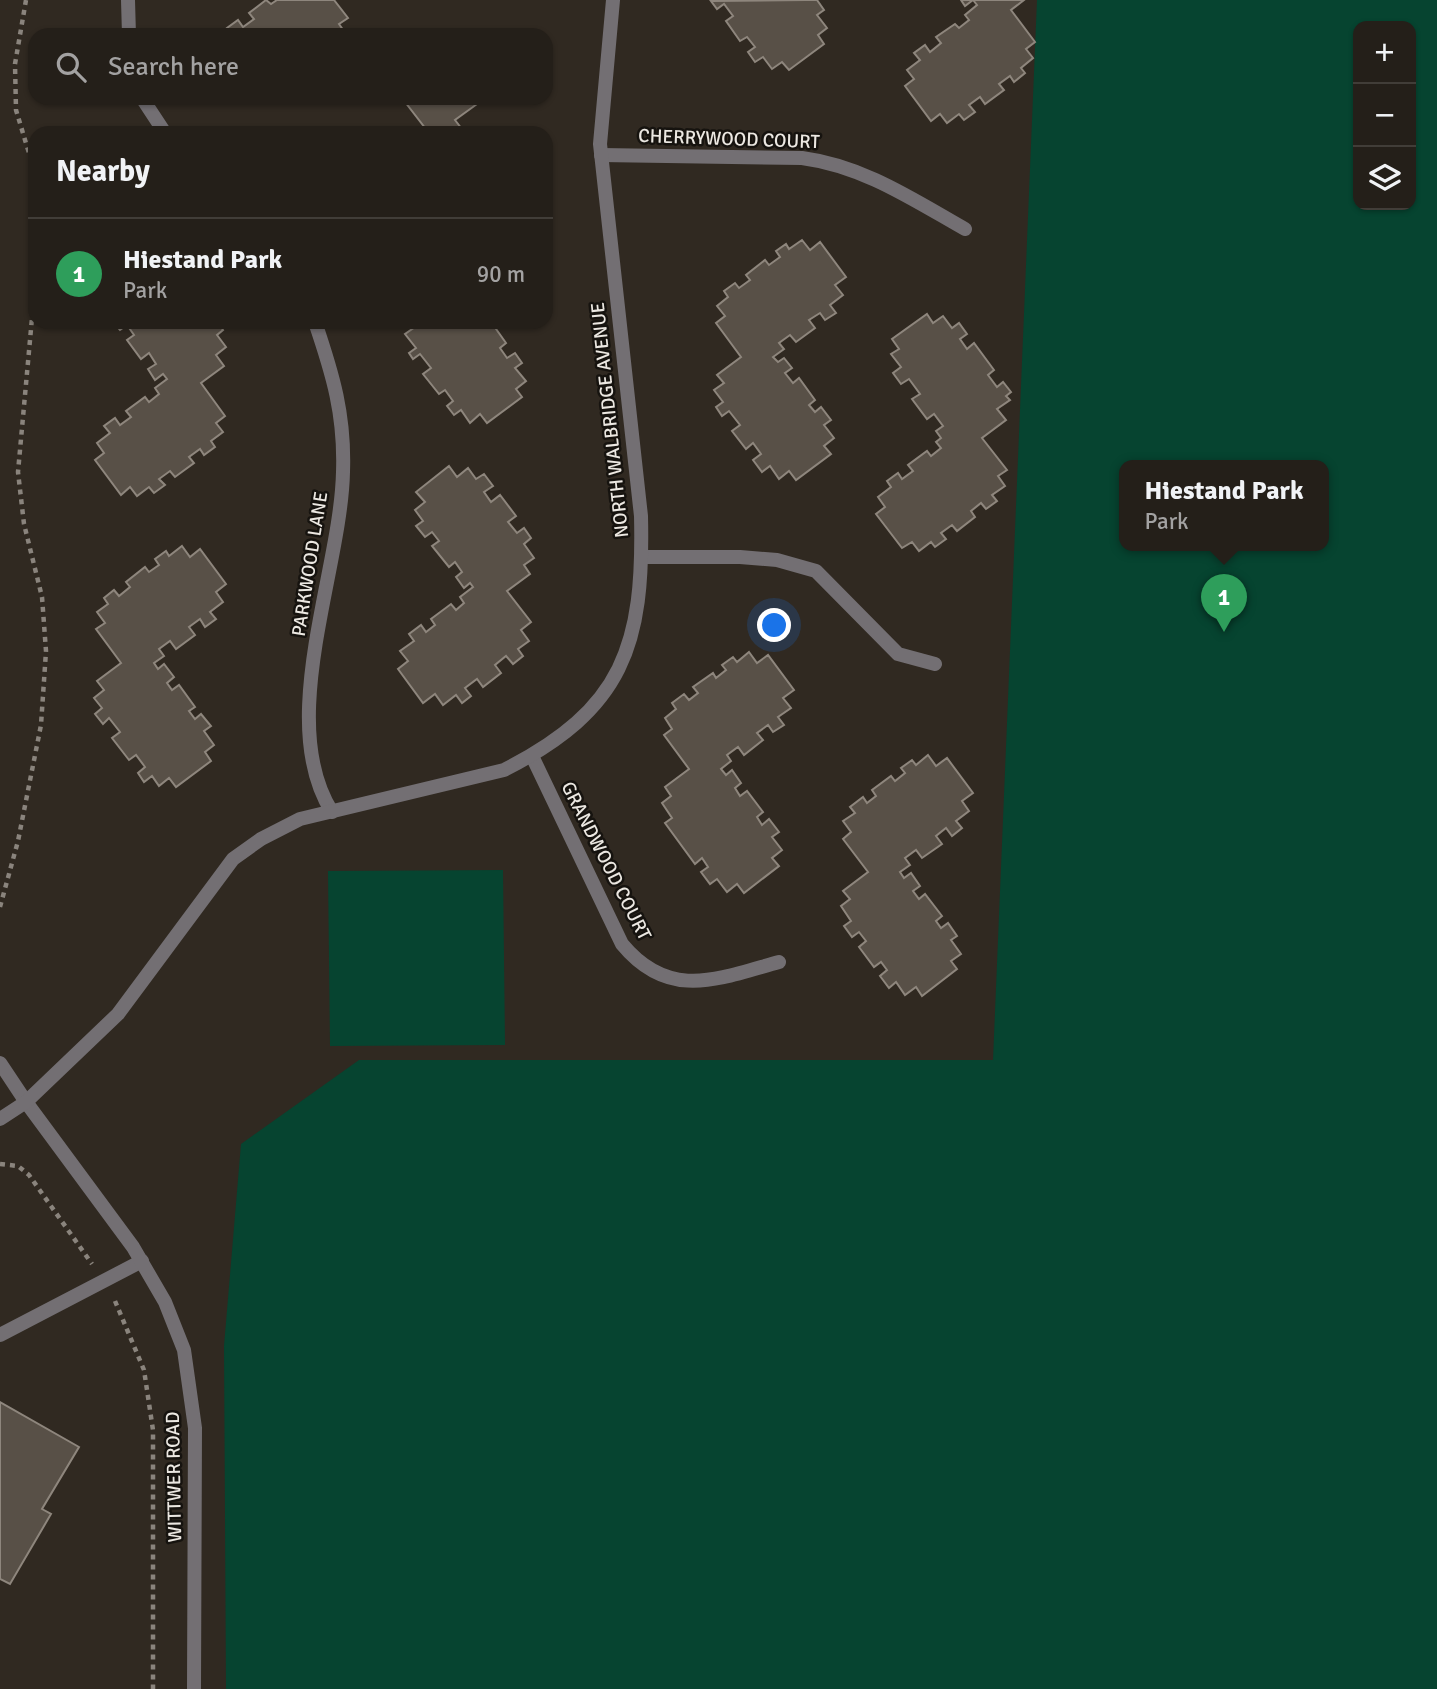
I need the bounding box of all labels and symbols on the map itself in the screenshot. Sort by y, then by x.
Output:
street label: CHERRYWOOD COURT [638,124,821,154]
street label: NORTH WALBRIDGE AVENUE [586,301,634,539]
street label: PARKWOOD LANE [287,490,333,638]
pin: 1 [1201,574,1247,632]
your location [757,608,791,642]
street label: GRANDWOOD COURT [556,778,657,945]
street label: WITTWER ROAD [161,1411,187,1543]

